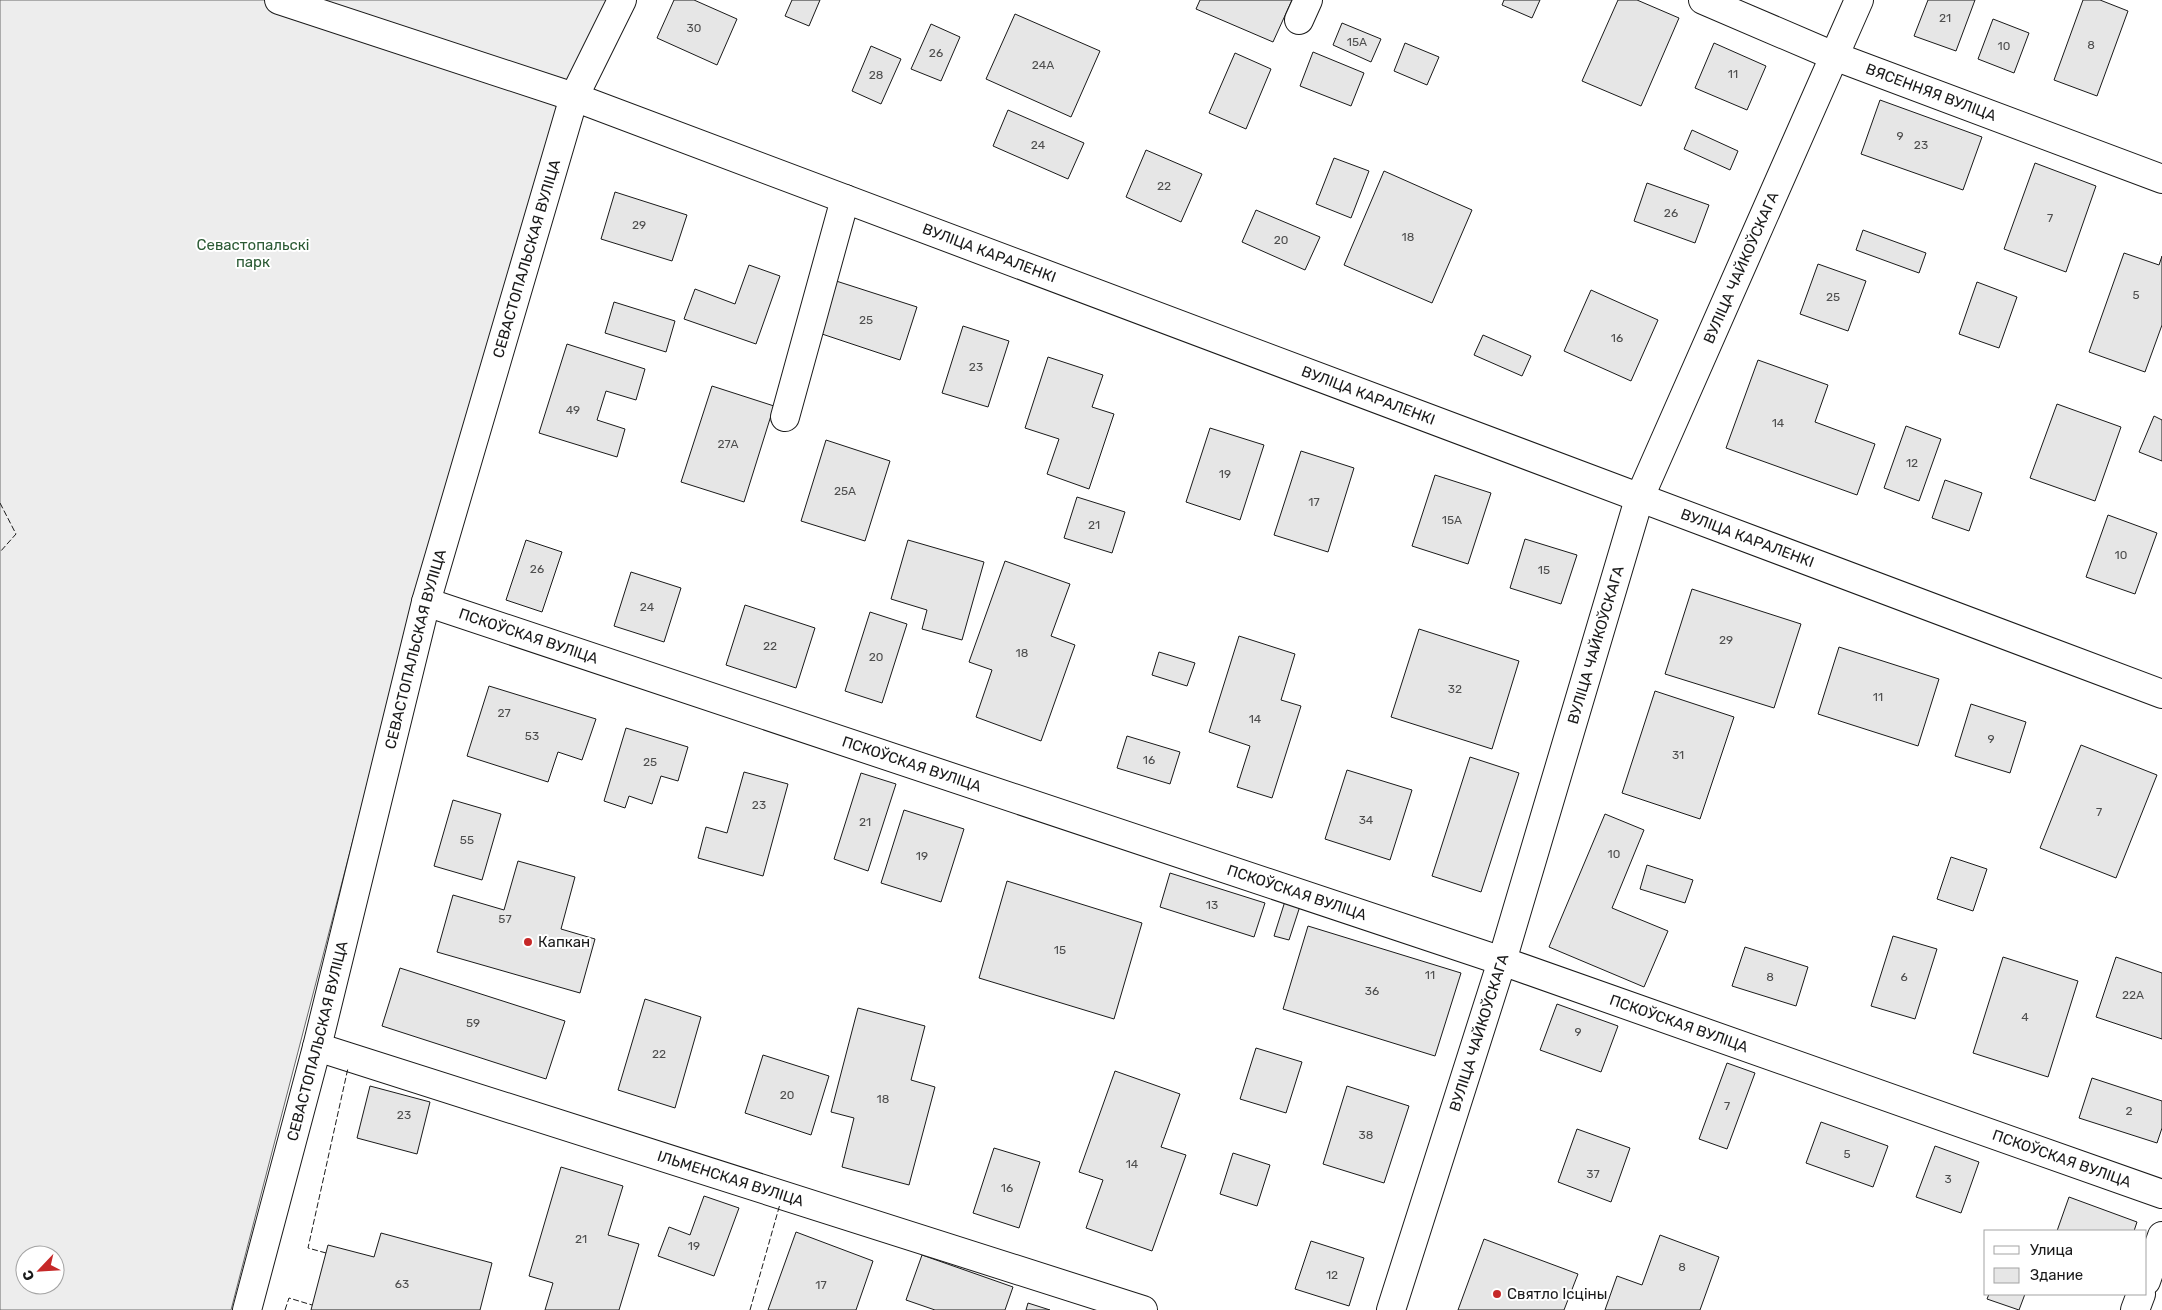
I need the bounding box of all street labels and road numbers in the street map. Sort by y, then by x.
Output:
street label: ВЯСЕННЯЯ ВУЛІЦА [1863,60,1999,125]
street label: СЕВАСТОПАЛЬСКАЯ ВУЛІЦА [489,157,564,360]
street label: ВУЛІЦА ЧАЙКОЎСКАГА [1700,189,1782,346]
street label: ВУЛІЦА КАРАЛЕНКІ [920,220,1058,286]
street label: ВУЛІЦА КАРАЛЕНКІ [1299,362,1438,429]
street label: ВУЛІЦА КАРАЛЕНКІ [1678,505,1817,571]
street label: СЕВАСТОПАЛЬСКАЯ ВУЛІЦА [381,547,450,751]
street label: ВУЛІЦА ЧАЙКОЎСКАГА [1564,564,1628,726]
street label: ПСКОЎСКАЯ ВУЛІЦА [456,605,601,668]
street label: ПСКОЎСКАЯ ВУЛІЦА [840,732,984,796]
street label: ПСКОЎСКАЯ ВУЛІЦА [1225,861,1369,924]
street label: СЕВАСТОПАЛЬСКАЯ ВУЛІЦА [283,939,352,1143]
street label: ВУЛІЦА ЧАЙКОЎСКАГА [1446,952,1513,1114]
street label: ПСКОЎСКАЯ ВУЛІЦА [1607,991,1751,1056]
street label: ПСКОЎСКАЯ ВУЛІЦА [1990,1126,2134,1191]
street label: ІЛЬМЕНСКАЯ ВУЛІЦА [655,1147,806,1210]

